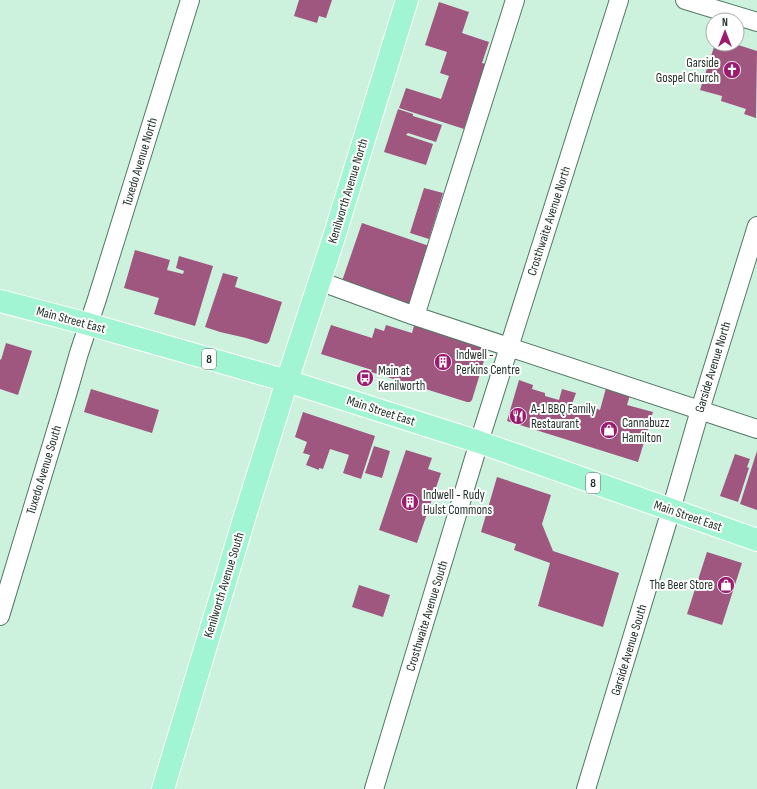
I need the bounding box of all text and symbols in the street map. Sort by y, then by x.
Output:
north arrow [705,12,745,52]
text: N [722,16,728,29]
place label: Garside Gospel Church [656,55,719,86]
church icon: Garside Gospel Church [722,60,742,80]
street label: Tuxedo Avenue North [119,116,161,208]
street label: Kenilworth Avenue North [324,137,372,245]
street label: Crosthwaite Avenue North [524,164,574,278]
street label: Main Street East [35,303,107,337]
street label: Garside Avenue North [692,320,734,414]
place label: Indwell - Perkins Centre [456,347,520,378]
road number: 8 [202,349,216,369]
building icon: Indwell - Perkins Centre [433,352,453,372]
place label: Main at Kenilworth [378,363,425,394]
bus stop icon: Main at Kenilworth [355,368,375,388]
street label: Main Street East [345,392,417,430]
place label: A-1 BBQ Family Restaurant [530,401,596,432]
restaurant icon: A-1 BBQ Family Restaurant [508,406,528,426]
place label: Cannabuzz Hamilton [622,415,670,446]
shop icon: Cannabuzz Hamilton [599,420,619,440]
street label: Tuxedo Avenue South [23,424,65,516]
road number: 8 [586,473,600,493]
place label: Indwell - Rudy Hulst Commons [423,487,492,518]
building icon: Indwell - Rudy Hulst Commons [400,492,420,512]
street label: Main Street East [652,497,724,535]
street label: Kenilworth Avenue South [200,530,248,640]
street label: Crosthwaite Avenue South [403,559,451,673]
shop icon: The Beer Store [716,575,736,595]
place label: The Beer Store [649,577,713,593]
street label: Garside Avenue South [608,602,650,698]

